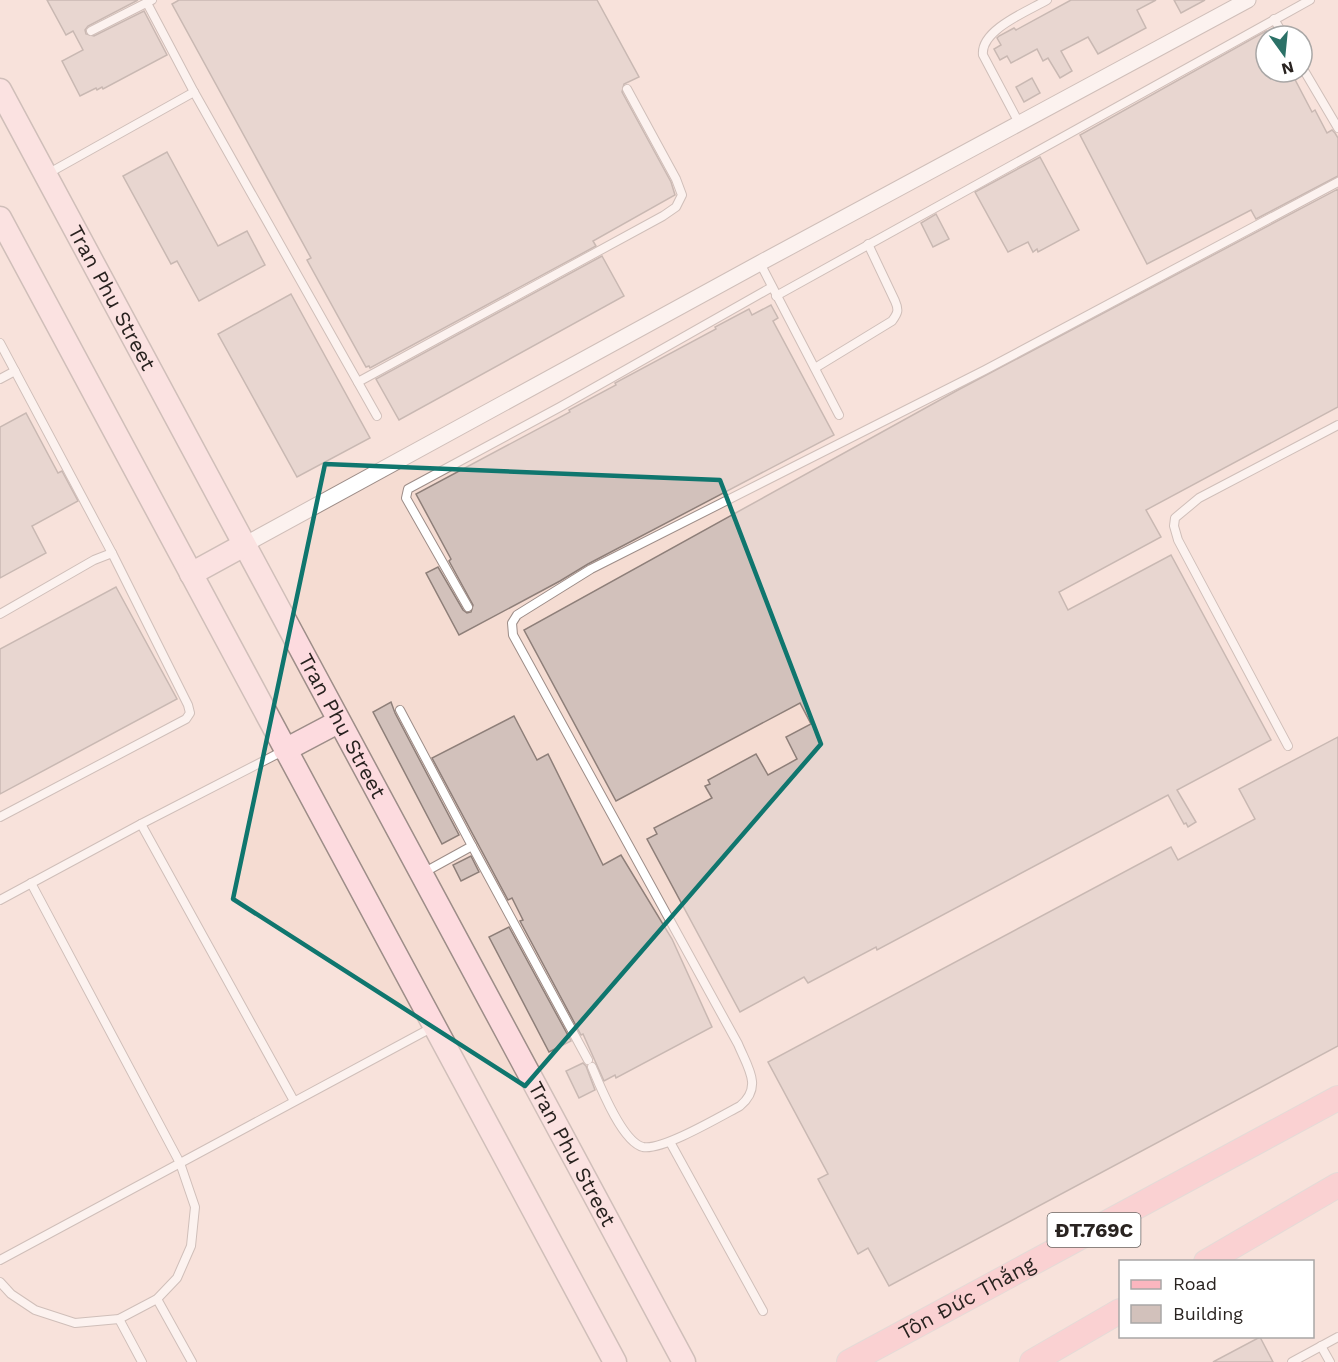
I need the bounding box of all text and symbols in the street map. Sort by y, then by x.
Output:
north arrow [1254,24,1314,84]
text: N [1280,57,1296,79]
street label: Tran Phu Street [63,221,161,375]
street label: Tran Phu Street [293,649,392,803]
street label: Tran Phu Street [523,1077,622,1231]
road number: ĐT.769C [1048,1213,1140,1247]
street label: Tôn Đức Thắng [894,1251,1040,1345]
legend [1119,1260,1314,1338]
text: Road [1173,1273,1217,1294]
text: Building [1173,1303,1243,1324]

